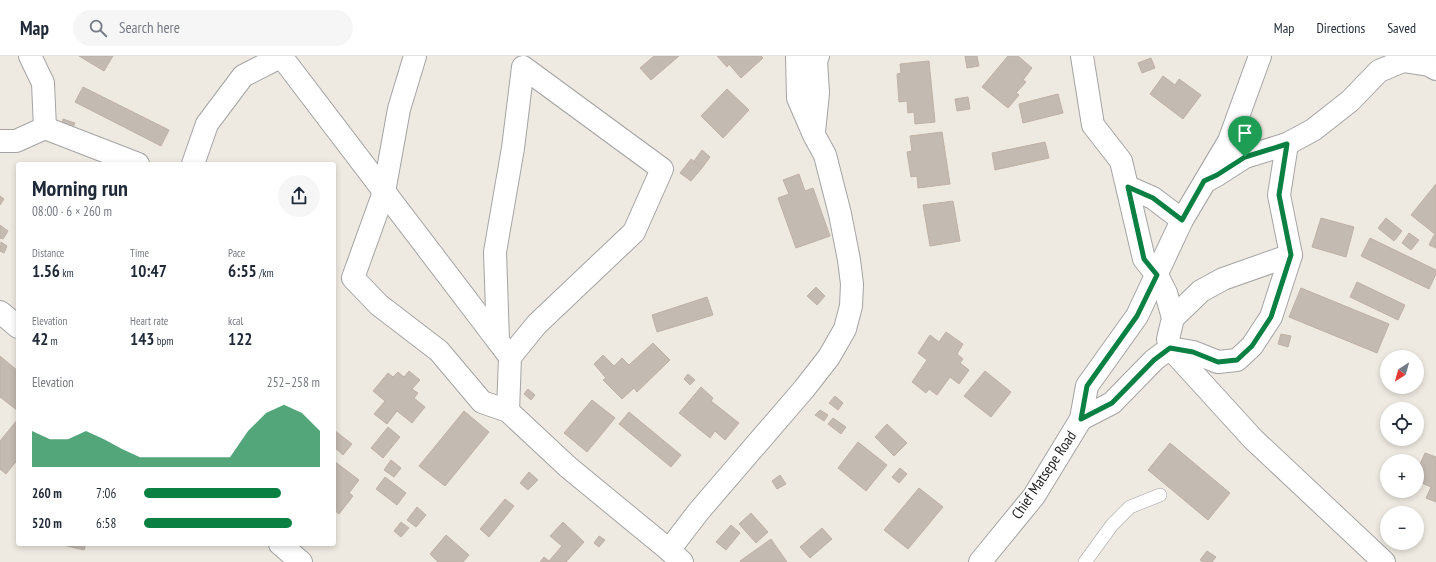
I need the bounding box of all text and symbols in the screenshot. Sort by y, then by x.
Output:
search box [73,10,353,46]
text: Map [20,16,49,40]
icon: search [87,17,109,39]
text: Search here [119,18,180,37]
text: Map [1274,19,1294,37]
text: Directions [1316,19,1365,37]
text: Saved [1387,19,1416,37]
pin [1228,116,1262,157]
icon: arrive [1234,122,1256,144]
text: Morning run [32,174,128,202]
button: share [278,175,320,217]
text: 08:00 · 6 × 260 m [32,203,112,220]
text: Distance [32,246,64,260]
text: Time [130,246,149,260]
text: Pace [228,246,245,260]
text: 1.56 [32,260,60,282]
text: 10:47 [130,260,167,282]
text: 6:55 [228,260,257,282]
text: km [60,266,74,280]
text: /km [257,266,274,280]
text: Elevation [32,314,67,328]
text: Heart rate [130,314,168,328]
text: kcal [228,314,243,328]
text: 42 [32,328,48,350]
text: 143 [130,328,154,350]
text: 122 [228,328,252,350]
text: m [48,334,58,348]
text: bpm [154,334,173,348]
north arrow [1380,350,1424,394]
map controls [1380,350,1424,550]
text: Elevation [32,374,74,391]
text: 252–258 m [267,374,320,391]
button: locate [1380,402,1424,446]
street label: Chief Matsepe Road [1007,427,1080,522]
button: + [1380,454,1424,498]
text: 260 m [32,485,62,502]
text: 7:06 [96,485,116,502]
button: − [1380,506,1424,550]
text: 520 m [32,515,62,532]
text: 6:58 [96,515,116,532]

